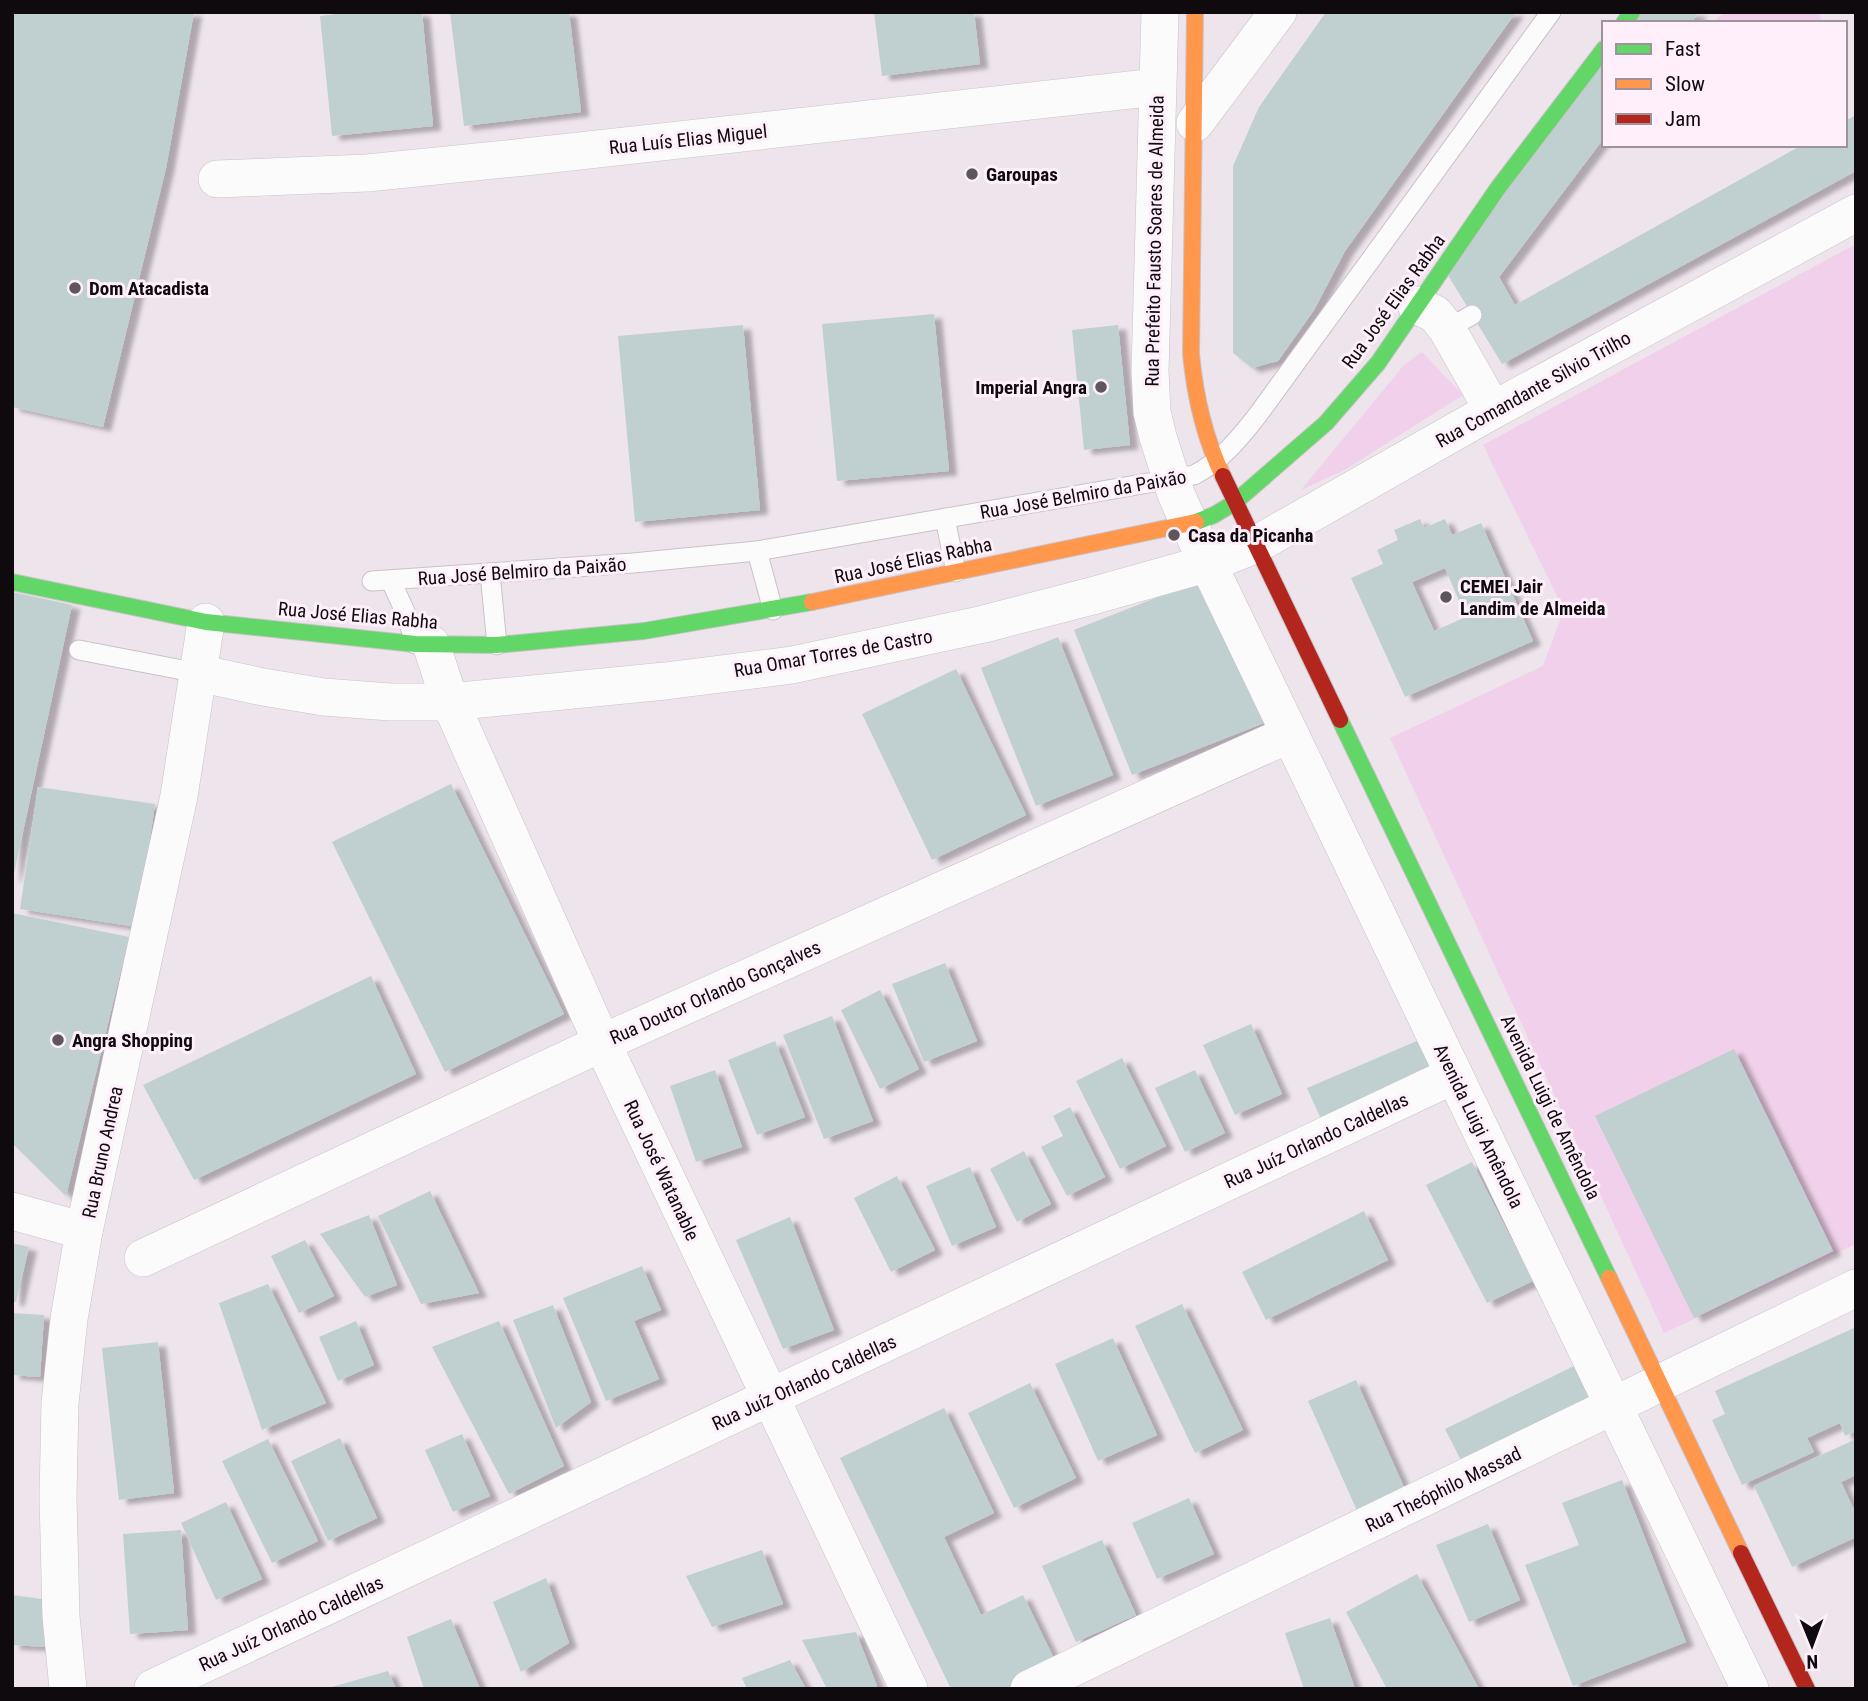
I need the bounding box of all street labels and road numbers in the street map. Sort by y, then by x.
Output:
street label: Rua Prefeito Fausto Soares de Almeida [1140,95,1169,387]
street label: Rua Luís Elias Miguel [608,120,768,159]
street label: Rua José Elias Rabha [1337,230,1450,373]
street label: Rua Comandante Silvio Trilho [1432,326,1635,453]
street label: Rua José Belmiro da Paixão [978,465,1188,524]
street label: Rua José Elias Rabha [832,533,994,588]
street label: Rua José Belmiro da Paixão [417,553,627,590]
street label: Rua José Elias Rabha [277,597,439,634]
street label: Rua Omar Torres de Castro [732,625,934,682]
street label: Rua Doutor Orlando Gonçalves [606,936,824,1049]
street label: Avenida Luigi de Amêndola [1496,1011,1605,1203]
street label: Avenida Luigi Amêndola [1429,1040,1528,1212]
street label: Rua Bruno Andrea [77,1084,128,1220]
street label: Rua Juíz Orlando Caldellas [1220,1088,1412,1193]
street label: Rua José Watanable [619,1096,704,1244]
street label: Rua Juíz Orlando Caldellas [708,1330,900,1435]
street label: Rua Theóphilo Massad [1362,1442,1525,1537]
street label: Rua Juíz Orlando Caldellas [195,1571,387,1676]

